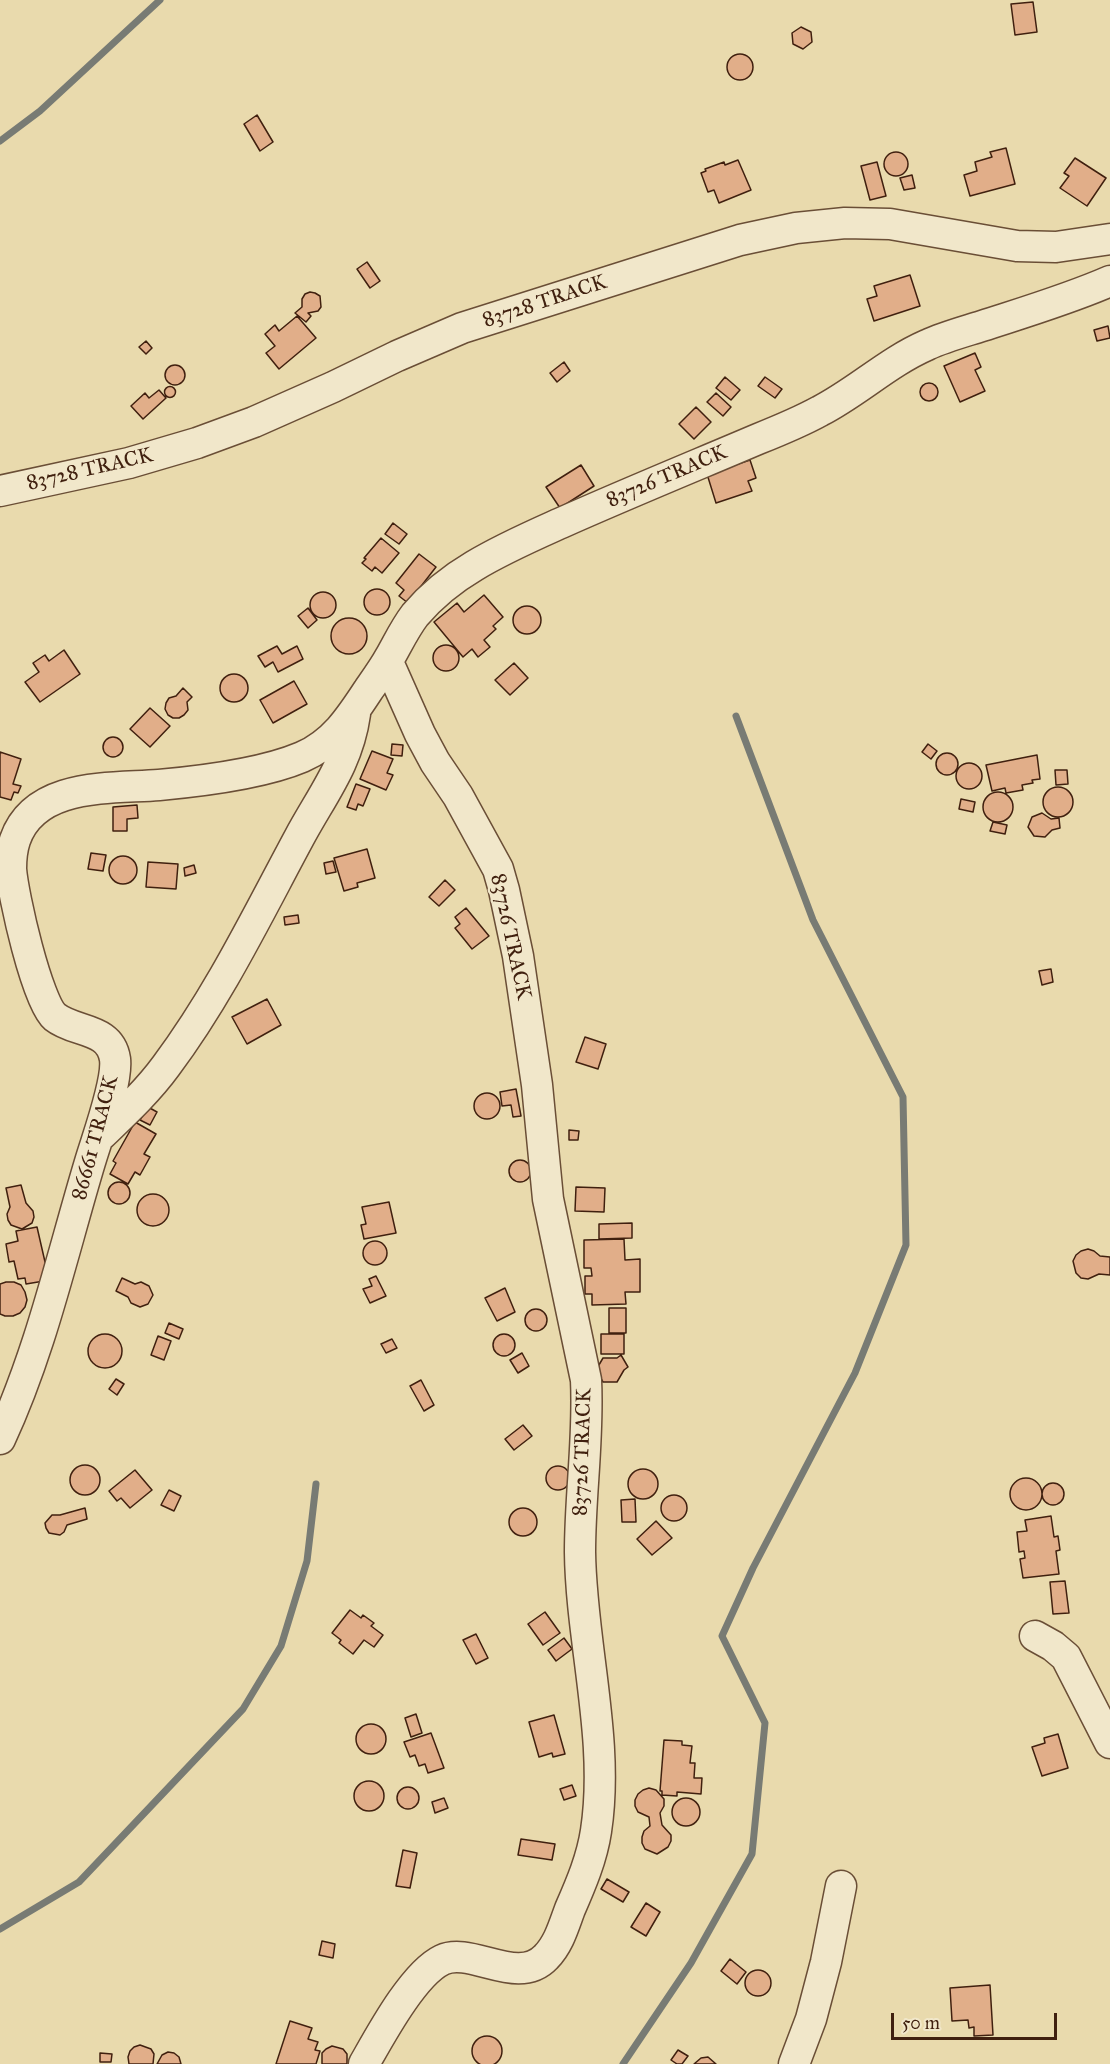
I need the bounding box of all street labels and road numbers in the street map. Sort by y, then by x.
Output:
street label: 83728 TRACK [480,270,610,334]
street label: 83726 TRACK [603,440,731,514]
street label: 83728 TRACK [24,443,156,497]
street label: 83726 TRACK [484,872,536,1002]
street label: 86661 TRACK [67,1073,125,1203]
street label: 83726 TRACK [568,1387,598,1517]

